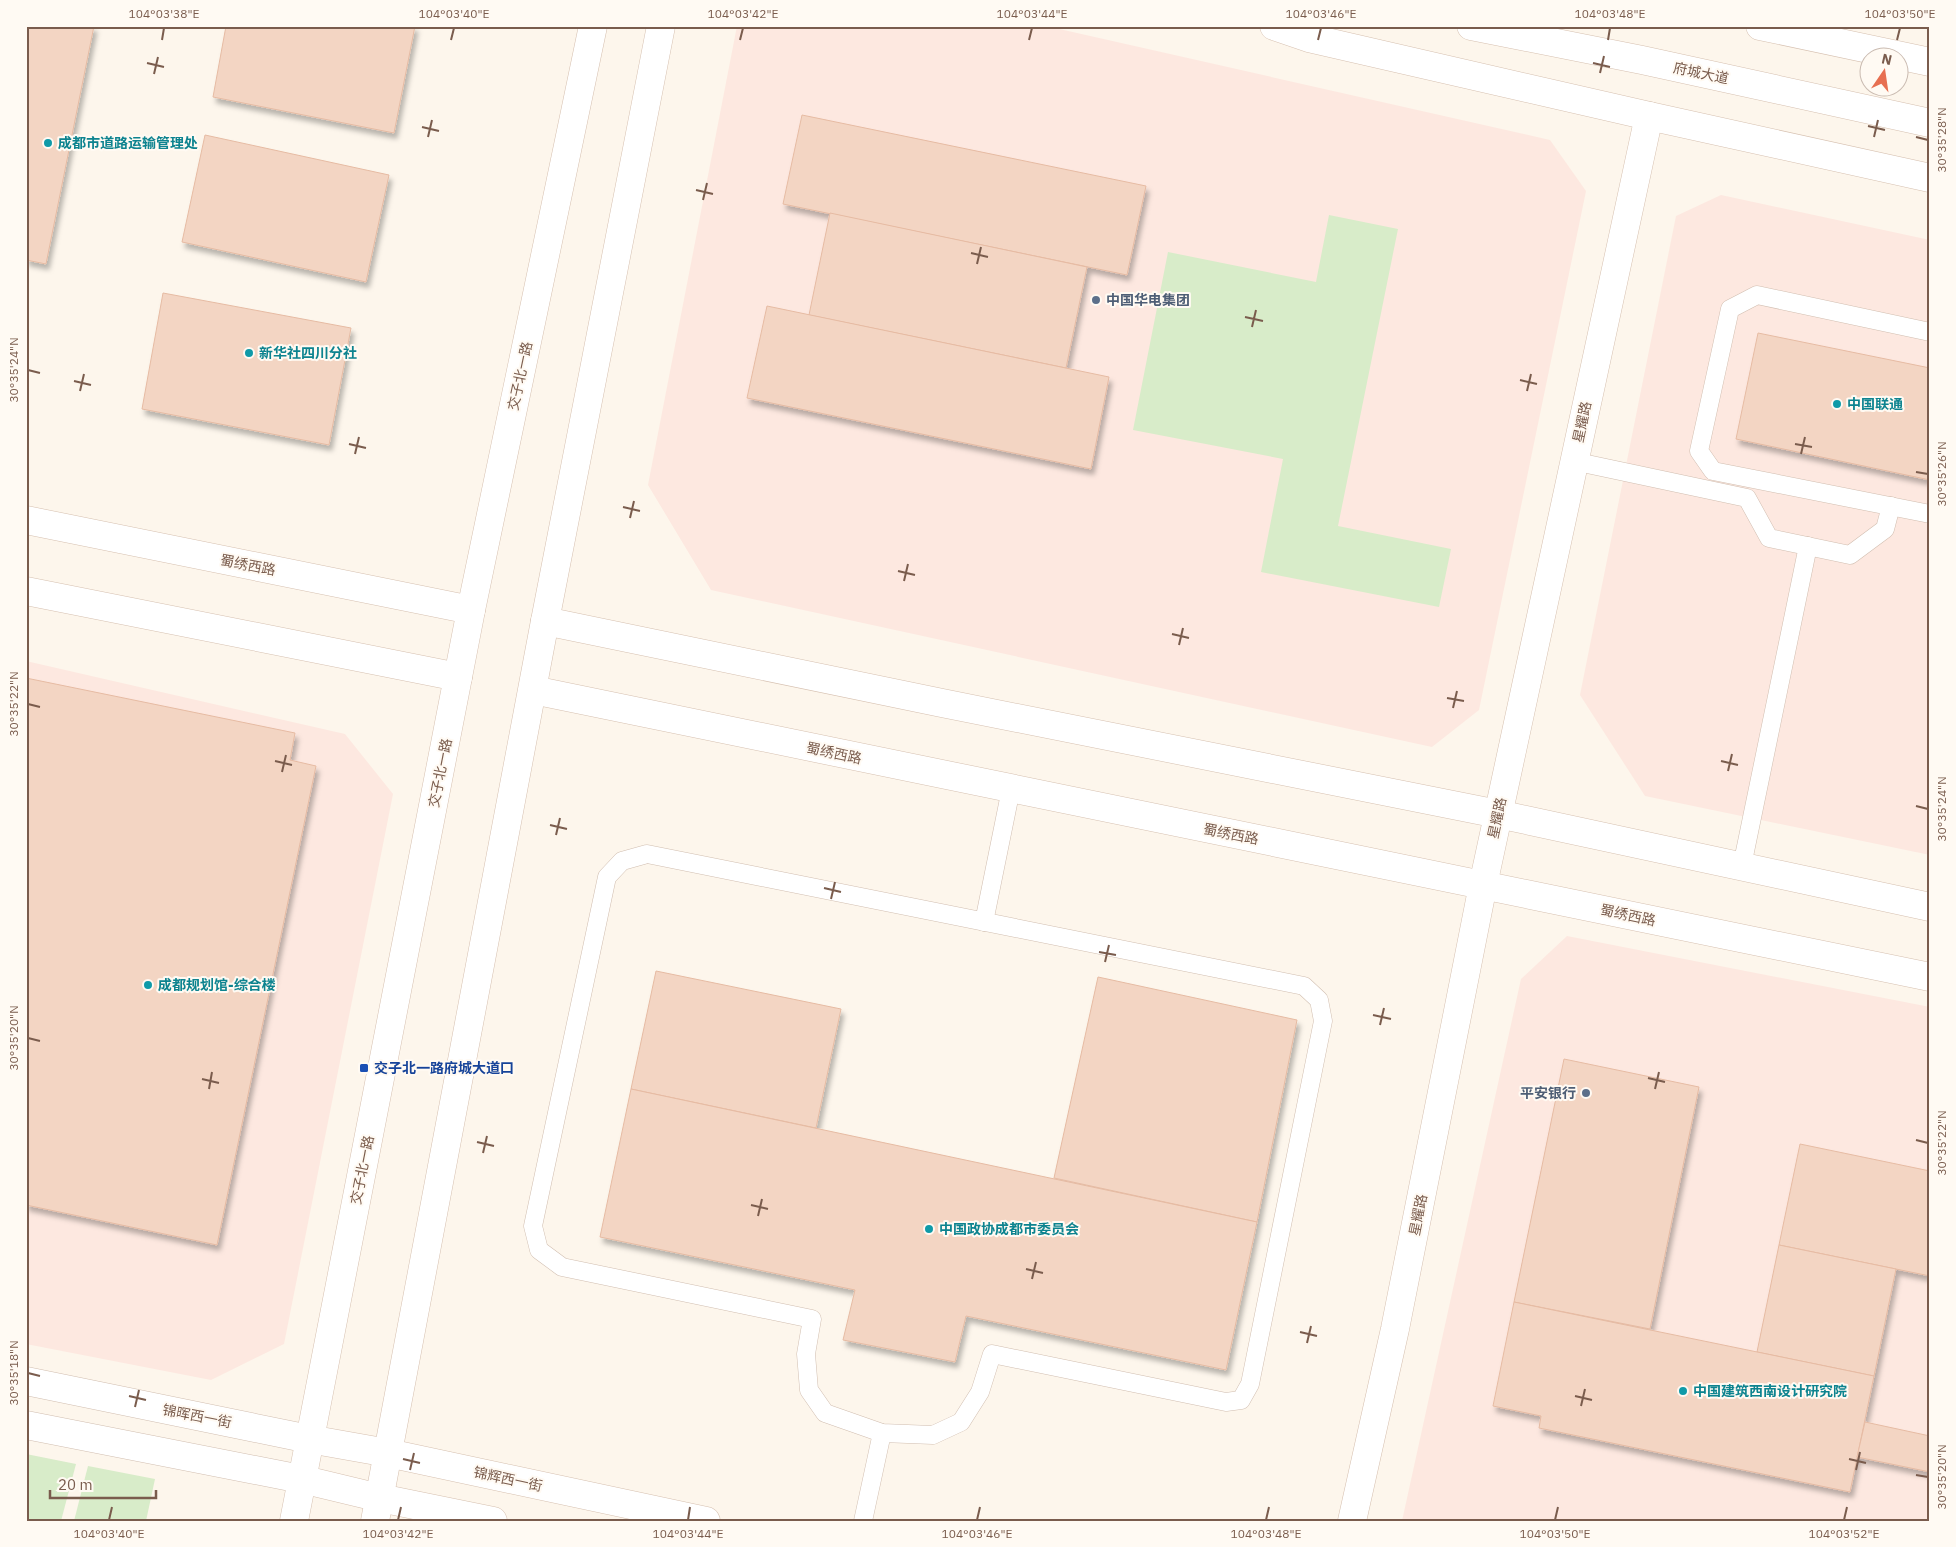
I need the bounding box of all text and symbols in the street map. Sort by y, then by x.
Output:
text: 104°03'38"E [129,6,199,21]
text: 104°03'40"E [419,6,489,21]
text: 104°03'42"E [708,6,778,21]
text: 104°03'44"E [997,6,1067,21]
text: 104°03'46"E [1286,6,1356,21]
text: 104°03'48"E [1575,6,1645,21]
text: 104°03'50"E [1865,6,1935,21]
north arrow [1858,48,1908,98]
text: N [1880,49,1894,69]
street label: 府城大道 [1672,58,1730,88]
text: 30°35'28"N [1934,107,1949,173]
place label: 成都市道路运输管理处 [58,134,198,152]
marker: 成都市道路运输管理处 [42,137,54,149]
place label: 中国华电集团 [1106,291,1190,309]
marker: 中国华电集团 [1090,294,1102,306]
text: 30°35'24"N [6,337,21,403]
street label: 交子北一路 [504,340,536,412]
place label: 新华社四川分社 [259,344,357,362]
marker: 新华社四川分社 [243,347,255,359]
place label: 中国联通 [1847,395,1903,413]
marker: 中国联通 [1831,398,1843,410]
street label: 星耀路 [1569,400,1595,444]
text: 30°35'26"N [1934,441,1949,507]
street label: 蜀绣西路 [219,551,277,579]
text: 30°35'22"N [6,671,21,737]
street label: 交子北一路 [424,737,456,809]
street label: 蜀绣西路 [805,738,863,768]
text: 30°35'24"N [1934,776,1949,842]
street label: 星耀路 [1484,796,1510,840]
street label: 蜀绣西路 [1202,820,1260,848]
street label: 蜀绣西路 [1599,900,1657,930]
place label: 成都规划馆-综合楼 [158,976,276,994]
marker: 成都规划馆-综合楼 [142,979,154,991]
text: 30°35'20"N [6,1005,21,1071]
place label: 交子北一路府城大道口 [374,1059,514,1077]
marker: 交子北一路府城大道口 [358,1062,370,1074]
place label: 平安银行 [1520,1084,1576,1102]
marker: 平安银行 [1580,1087,1592,1099]
text: 30°35'22"N [1934,1110,1949,1176]
street label: 交子北一路 [346,1134,378,1206]
street label: 星耀路 [1405,1193,1431,1237]
place label: 中国政协成都市委员会 [939,1220,1079,1238]
marker: 中国政协成都市委员会 [923,1223,935,1235]
text: 30°35'18"N [6,1340,21,1406]
place label: 中国建筑西南设计研究院 [1693,1382,1847,1400]
marker: 中国建筑西南设计研究院 [1677,1385,1689,1397]
street label: 锦晖西一街 [161,1400,233,1432]
text: 30°35'20"N [1934,1444,1949,1510]
street label: 锦辉西一街 [472,1463,544,1495]
scale bar [50,1467,156,1499]
text: 20 m [58,1475,93,1494]
text: 104°03'40"E [74,1526,144,1541]
text: 104°03'42"E [363,1526,433,1541]
text: 104°03'44"E [653,1526,723,1541]
text: 104°03'46"E [942,1526,1012,1541]
text: 104°03'48"E [1231,1526,1301,1541]
text: 104°03'50"E [1520,1526,1590,1541]
text: 104°03'52"E [1809,1526,1879,1541]

